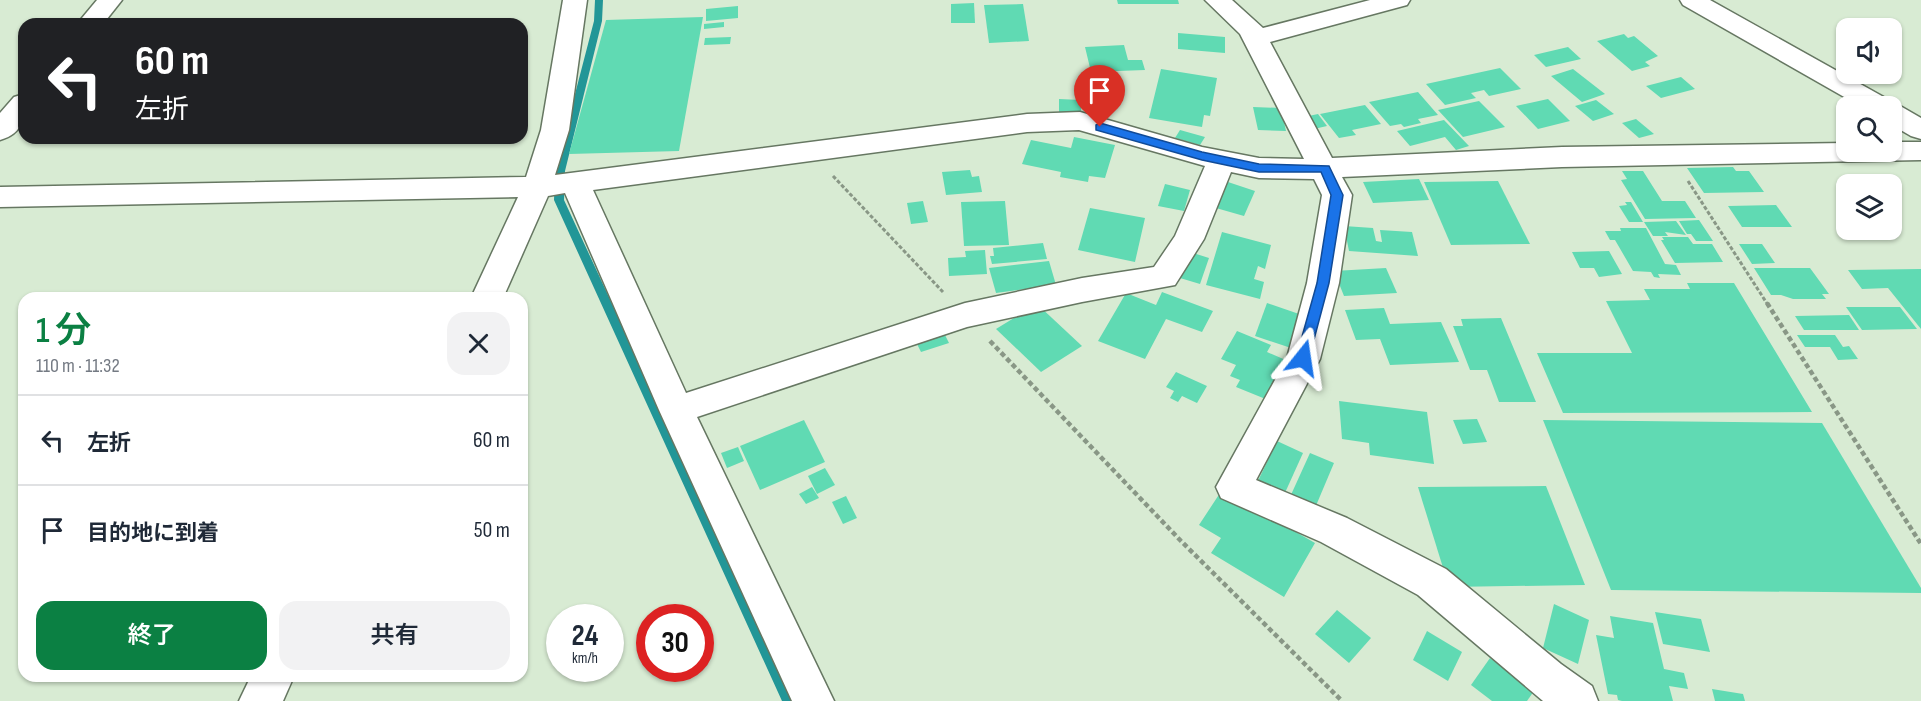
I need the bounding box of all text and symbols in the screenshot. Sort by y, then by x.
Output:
map controls [1836,18,1902,240]
button: sound [1836,18,1902,84]
text: 60 m [135,36,209,87]
icon: left [36,42,114,120]
pin [1074,65,1125,127]
icon: arrive [1083,74,1116,107]
text: 左折 [135,94,189,126]
button: search [1836,96,1902,162]
button: layers [1836,174,1902,240]
text: 1 分 [36,310,91,353]
button: close [447,312,510,375]
position arrow [1271,326,1335,390]
text: 110 m · 11:32 [36,354,120,378]
icon: left [36,424,69,457]
text: 60 m [473,427,510,454]
text: 左折 [87,430,131,457]
icon: arrive [36,514,69,547]
text: 50 m [474,517,510,544]
text: 目的地に到着 [87,520,219,547]
button: 終了 [36,601,267,670]
button: 共有 [279,601,510,670]
speed limit sign: 30 [636,604,714,682]
text: 24 [572,618,598,654]
text: km/h [572,649,598,668]

